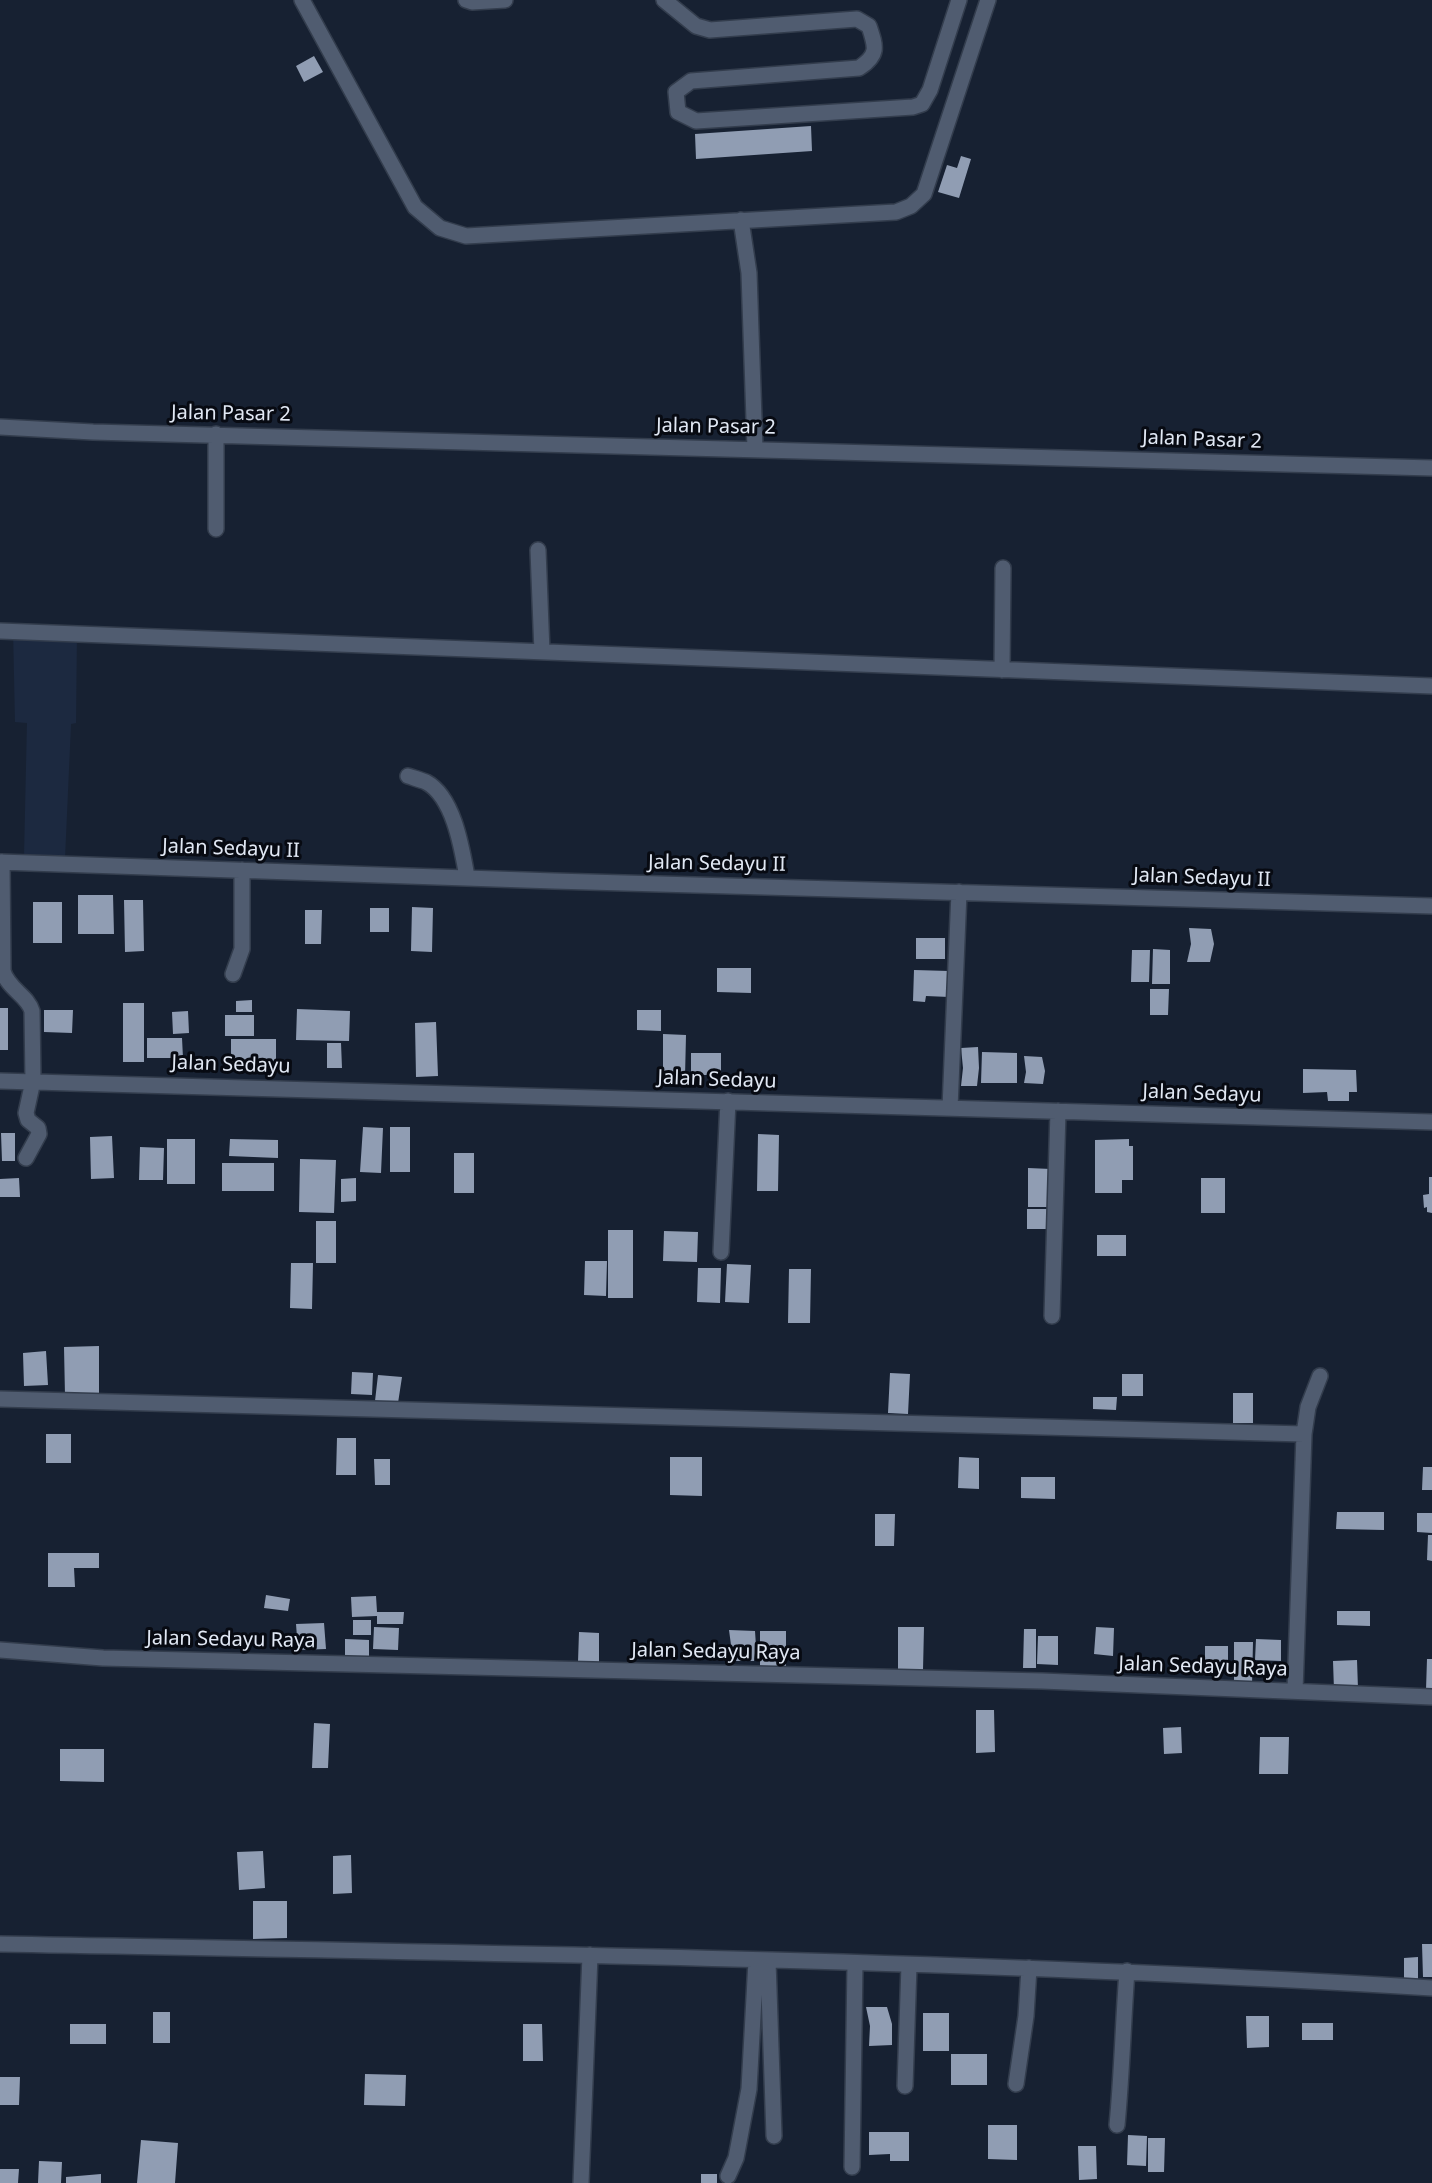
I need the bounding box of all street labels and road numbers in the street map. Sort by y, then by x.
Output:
street label: Jalan Pasar 2 [171,401,291,427]
street label: Jalan Pasar 2 [656,414,776,440]
street label: Jalan Pasar 2 [1142,426,1262,454]
street label: Jalan Sedayu II [162,835,300,863]
street label: Jalan Sedayu II [648,851,786,877]
street label: Jalan Sedayu II [1133,864,1271,892]
street label: Jalan Sedayu [171,1051,291,1079]
street label: Jalan Sedayu [657,1066,777,1094]
street label: Jalan Sedayu [1142,1080,1262,1108]
street label: Jalan Sedayu Raya [146,1627,316,1653]
street label: Jalan Sedayu Raya [631,1639,801,1665]
street label: Jalan Sedayu Raya [1118,1652,1288,1682]

